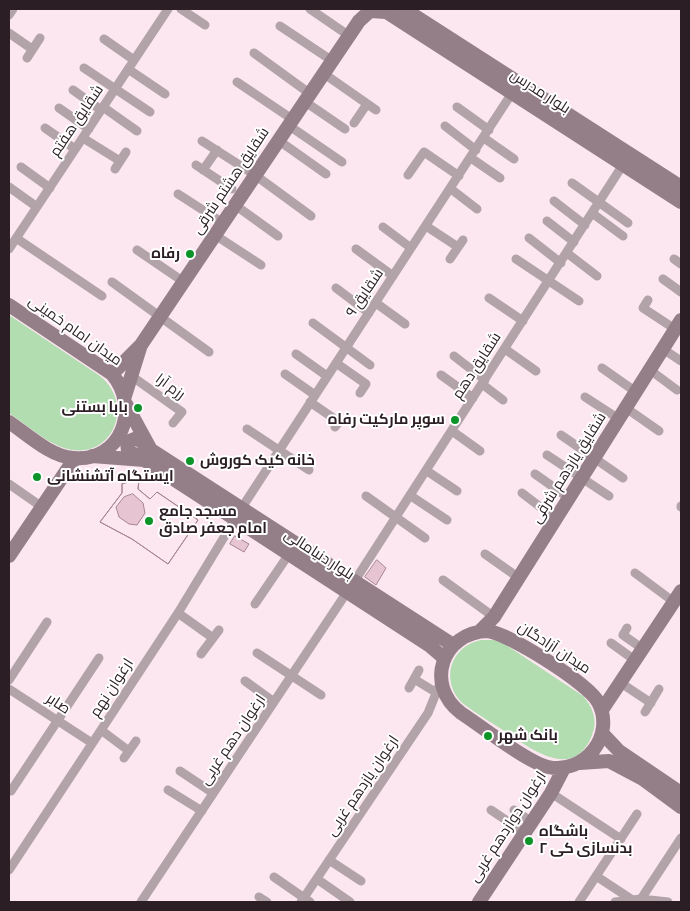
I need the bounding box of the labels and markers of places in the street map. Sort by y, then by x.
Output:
place label: رفاه [151,245,180,263]
marker: رفاه [184,248,196,260]
place label: بابا بستنی [62,399,128,417]
marker: بابا بستنی [132,402,144,414]
place label: سوپر مارکیت رفاه [328,411,445,429]
marker: سوپر مارکیت رفاه [449,414,461,426]
place label: خانه کیک کوروش [200,452,315,470]
marker: خانه کیک کوروش [184,455,196,467]
place label: ایستگاه آتشنشانی [47,468,174,486]
marker: ایستگاه آتشنشانی [31,471,43,483]
place label: مسجد جامع امام جعفر صادق [159,503,267,538]
marker: مسجد جامع امام جعفر صادق [143,515,155,527]
place label: بانک شهر [498,727,558,745]
marker: بانک شهر [482,730,494,742]
place label: باشگاه بدنسازی کی ۲ [539,823,632,858]
marker: باشگاه بدنسازی کی ۲ [523,835,535,847]

